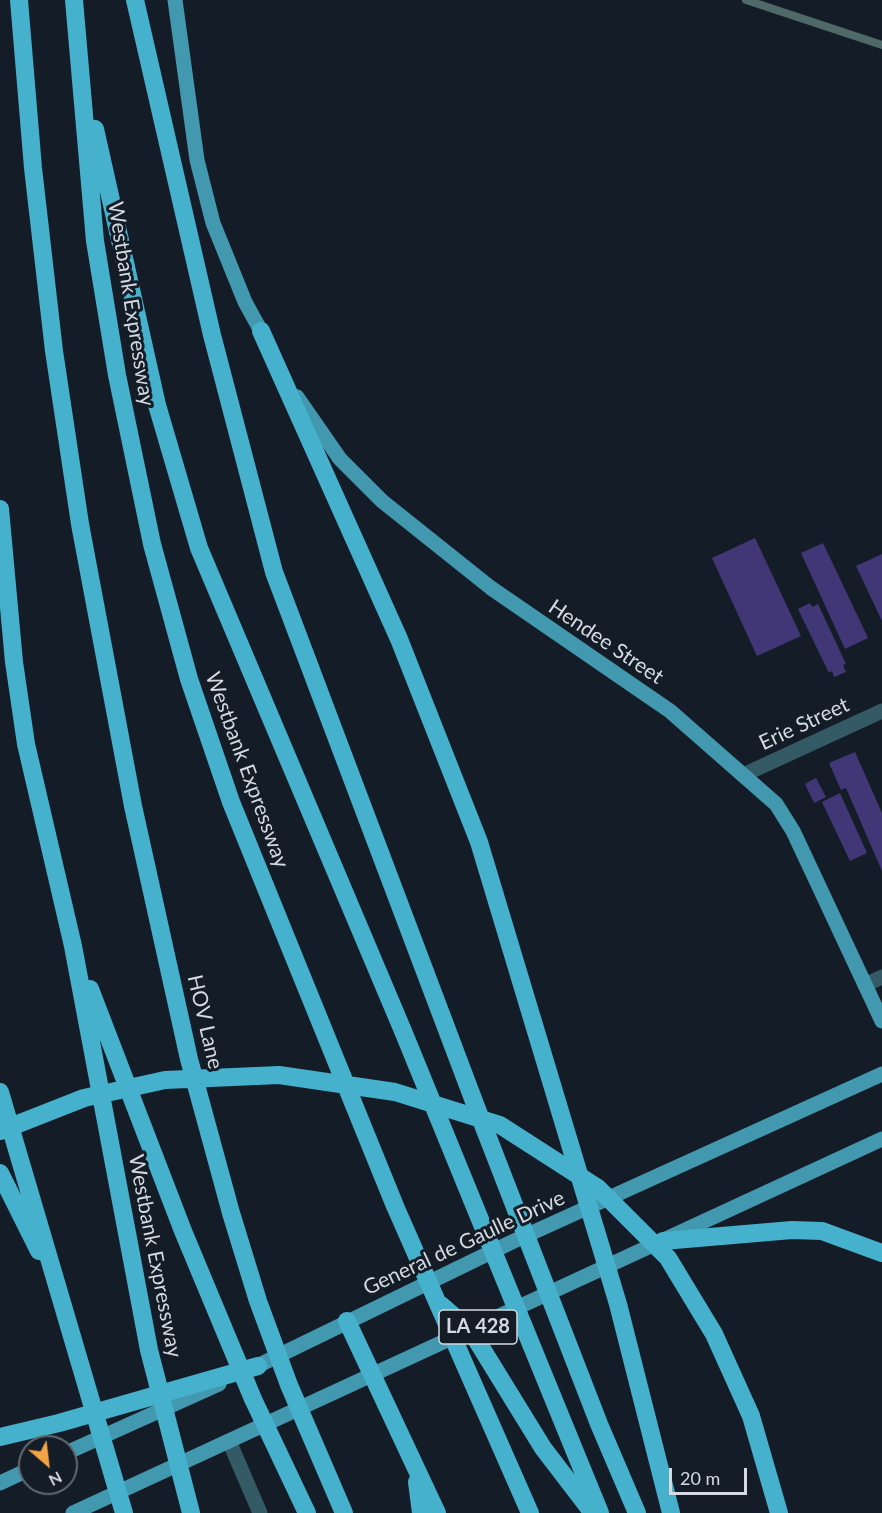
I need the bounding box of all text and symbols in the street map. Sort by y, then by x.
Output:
street label: Westbank Expressway [102,200,160,408]
street label: Hendee Street [544,594,668,690]
street label: Westbank Expressway [200,669,294,871]
street label: Erie Street [755,692,853,756]
street label: HOV Lane [182,972,228,1072]
street label: Westbank Expressway [123,1152,187,1360]
street label: General de Gaulle Drive [359,1185,569,1301]
road number: LA 428 [439,1310,517,1344]
north arrow [18,1435,78,1495]
scale bar [672,1456,750,1494]
text: 20 m [680,1467,720,1489]
text: N [46,1468,66,1491]

